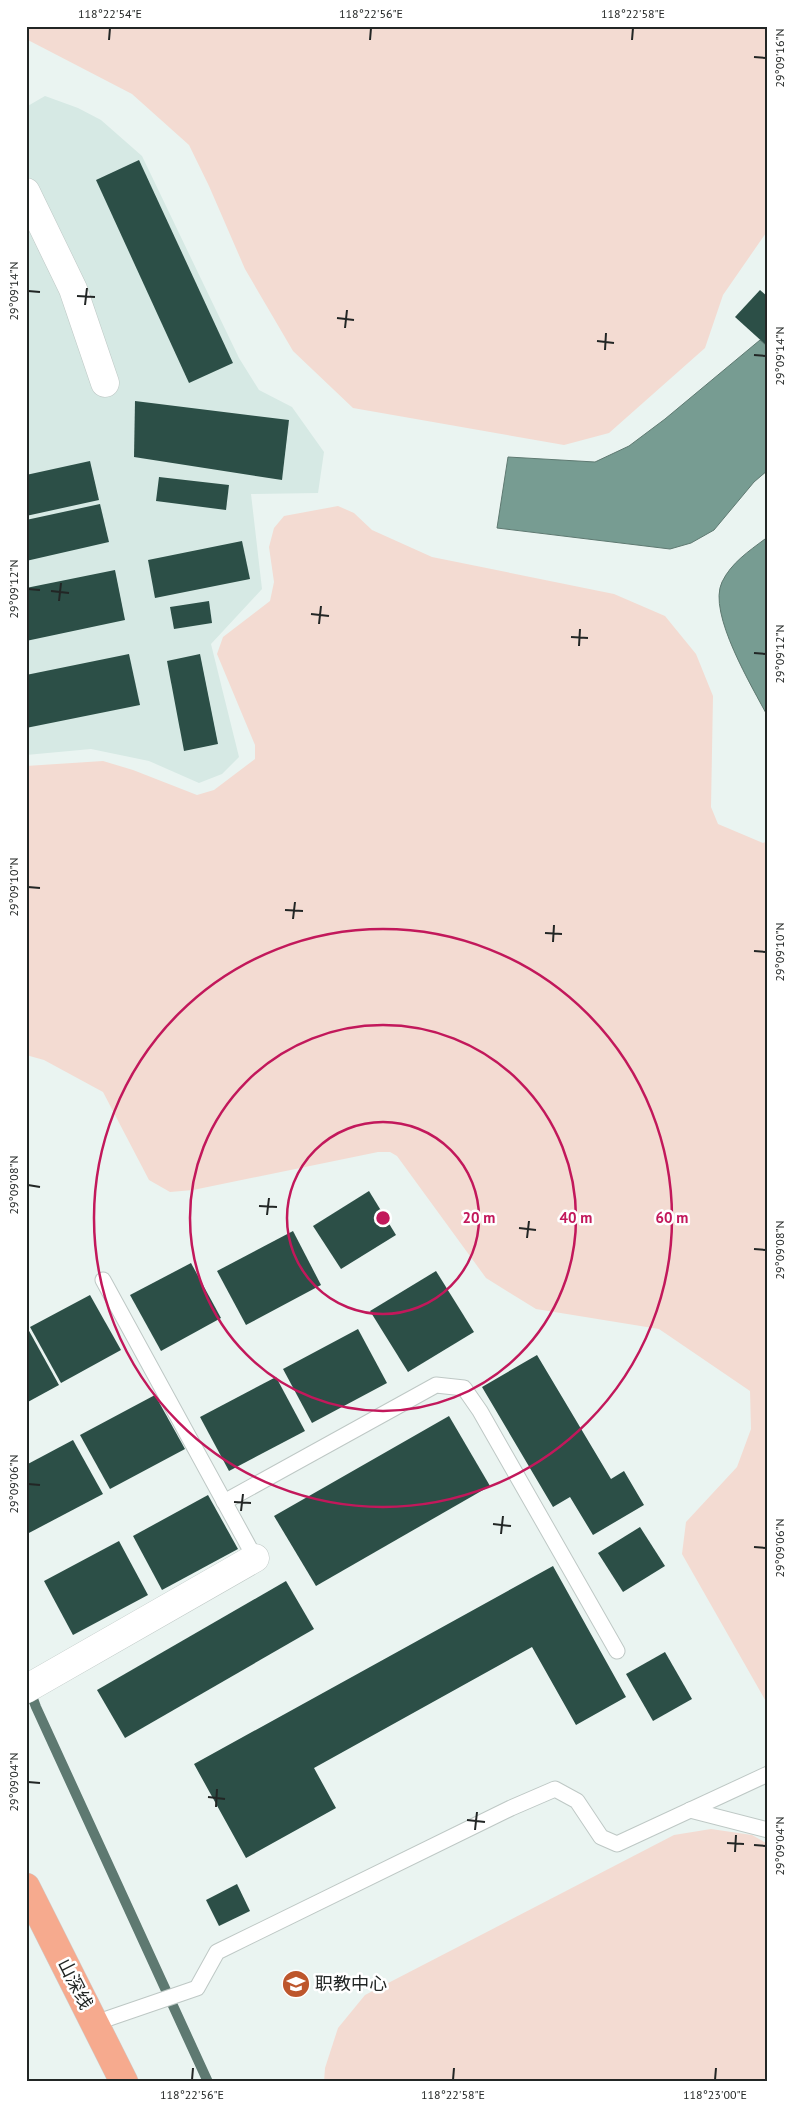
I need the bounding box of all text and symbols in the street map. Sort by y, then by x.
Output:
text: 118°22'54"E [78,6,142,21]
text: 118°22'56"E [339,6,403,21]
text: 118°22'58"E [601,6,665,21]
text: 29°09'16"N [772,28,787,88]
text: 29°09'14"N [6,261,21,321]
text: 29°09'14"N [772,326,787,386]
text: 29°09'12"N [6,559,21,619]
text: 29°09'12"N [772,624,787,684]
text: 29°09'10"N [6,857,21,917]
text: 29°09'10"N [772,922,787,982]
text: 29°09'08"N [6,1155,21,1215]
text: 20 m [463,1208,495,1227]
text: 40 m [560,1208,592,1227]
text: 60 m [656,1208,688,1227]
centre of rings [374,1209,392,1227]
text: 29°09'08"N [772,1220,787,1280]
text: 29°09'06"N [6,1454,21,1514]
text: 29°09'06"N [772,1518,787,1578]
text: 29°09'04"N [6,1752,21,1812]
text: 29°09'04"N [772,1816,787,1876]
street label: 山深线 [53,1954,98,2013]
school or university icon: 职教中心 [281,1969,311,1999]
place label: 职教中心 [315,1972,387,1995]
text: 118°22'56"E [160,2087,224,2102]
text: 118°22'58"E [421,2087,485,2102]
text: 118°23'00"E [683,2087,747,2102]

